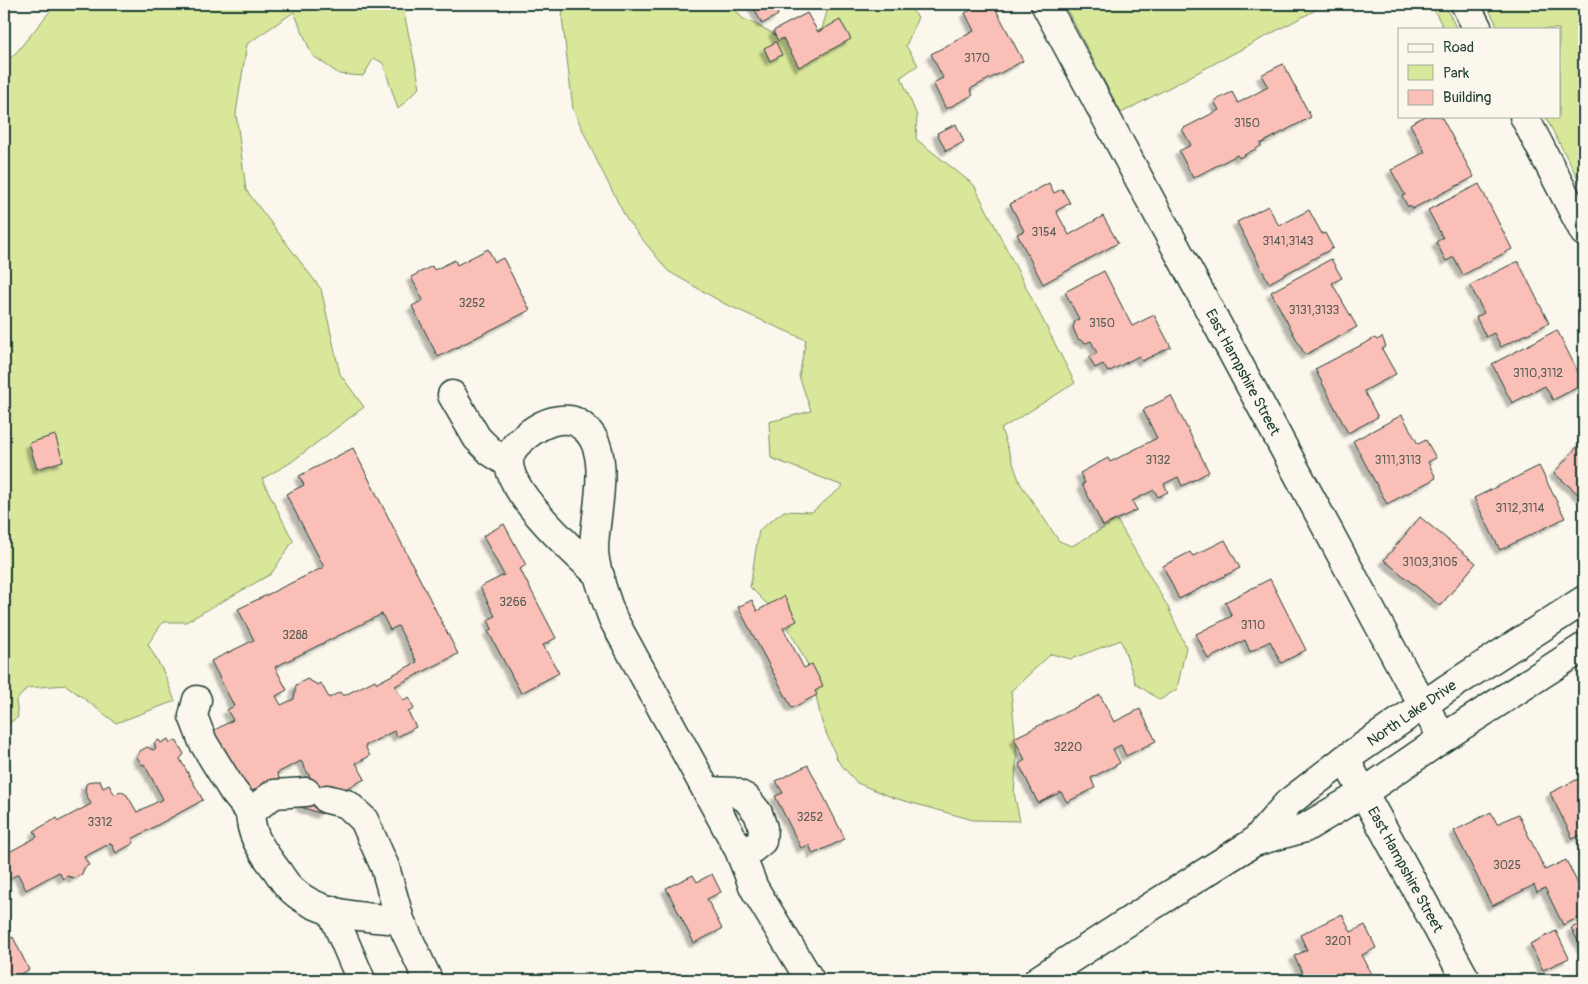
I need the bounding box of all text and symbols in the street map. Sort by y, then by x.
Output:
legend [1398,28,1560,118]
text: Road [1443,38,1474,57]
house number: 3170 [964,51,990,66]
text: Park [1443,64,1470,83]
text: Building [1443,88,1491,107]
house number: 3150 [1234,116,1260,131]
house number: 3154 [1032,225,1056,240]
house number: 3141,3143 [1262,234,1314,249]
house number: 3252 [459,296,486,311]
house number: 3131,3133 [1289,303,1340,318]
street label: East Hampshire Street [1201,306,1285,440]
house number: 3150 [1089,316,1115,331]
house number: 3110,3112 [1513,366,1563,381]
house number: 3132 [1146,453,1171,468]
house number: 3111,3113 [1375,453,1422,468]
house number: 3112,3114 [1496,501,1544,516]
house number: 3103,3105 [1402,555,1458,570]
house number: 3266 [499,595,527,610]
house number: 3110 [1241,618,1265,633]
house number: 3288 [282,628,308,643]
street label: North Lake Drive [1364,676,1461,751]
house number: 3220 [1054,740,1082,755]
street label: East Hampshire Street [1363,803,1448,937]
house number: 3252 [797,810,824,825]
house number: 3312 [88,815,113,830]
house number: 3025 [1493,858,1521,873]
house number: 3201 [1325,934,1351,949]

